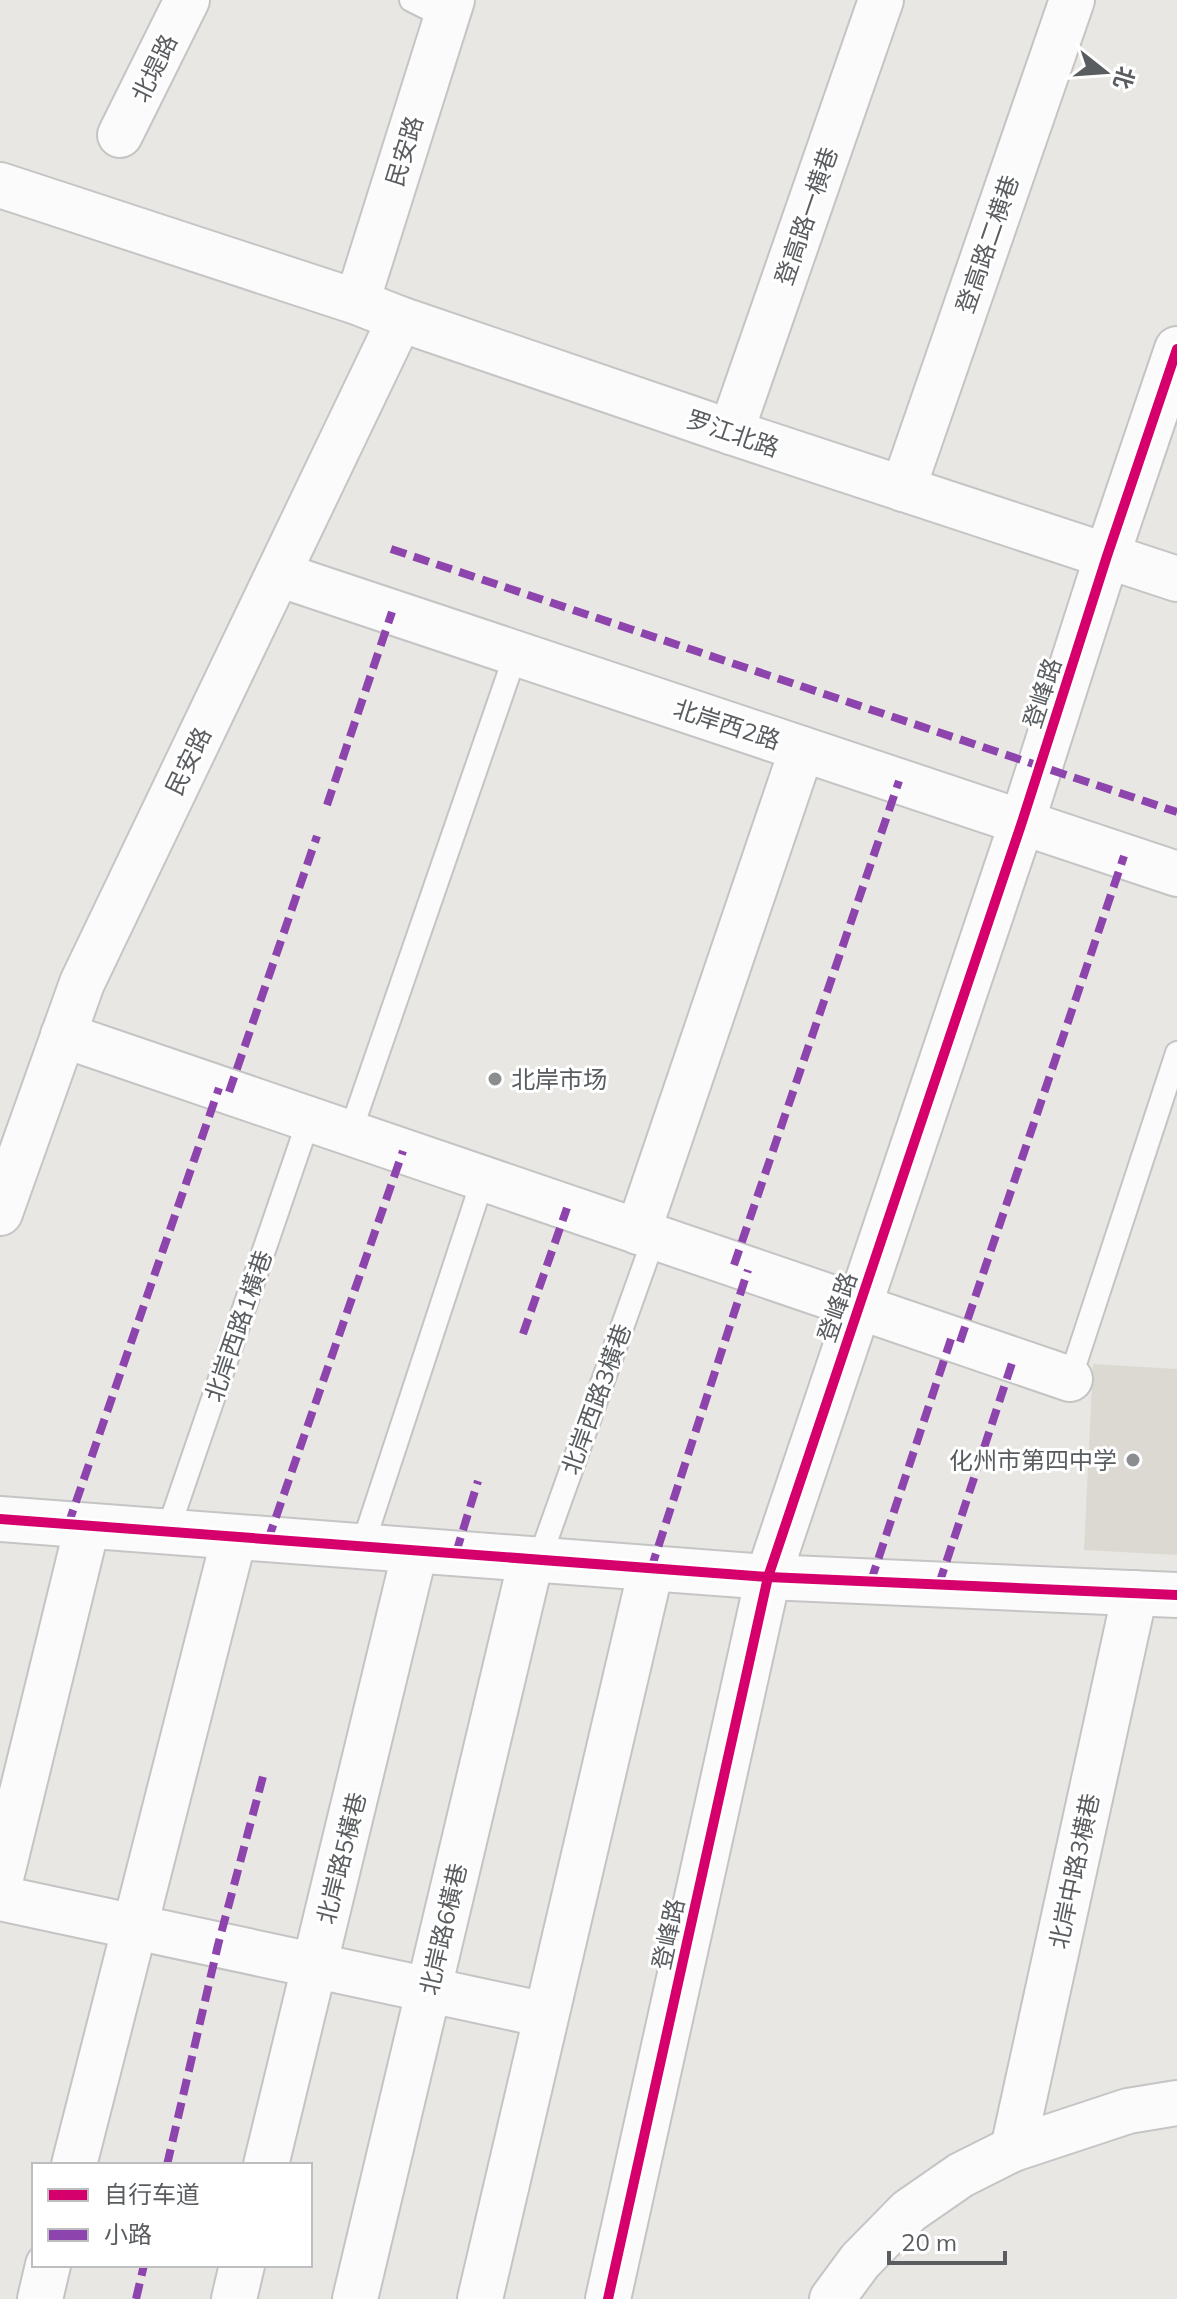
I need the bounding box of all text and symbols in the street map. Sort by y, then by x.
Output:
street label: 北堤路 [125,29,183,107]
north arrow [1065,32,1145,112]
text: 北 [1108,63,1141,92]
street label: 民安路 [379,112,429,190]
street label: 登高路一横巷 [768,143,844,289]
street label: 登高路二横巷 [949,171,1025,317]
street label: 罗江北路 [683,403,783,463]
street label: 登峰路 [1017,654,1067,732]
street label: 北岸西2路 [670,693,784,755]
street label: 民安路 [159,722,217,800]
place label: 北岸市场 [511,1064,607,1094]
marker: 北岸市场 [486,1070,504,1088]
street label: 北岸西路1橫巷 [198,1246,278,1406]
street label: 登峰路 [811,1268,863,1346]
street label: 北岸西路3橫巷 [555,1319,637,1479]
place label: 化州市第四中学 [949,1445,1117,1475]
marker: 化州市第四中学 [1124,1451,1142,1469]
street label: 北岸路5橫巷 [310,1789,372,1927]
street label: 北岸中路3横巷 [1043,1790,1105,1952]
street label: 北岸路6橫巷 [413,1860,473,1998]
street label: 登峰路 [646,1896,690,1972]
legend [32,2163,312,2267]
text: 自行车道 [104,2179,200,2209]
scale bar [889,2215,1005,2265]
text: 小路 [104,2219,152,2249]
text: 20 m [901,2227,957,2257]

